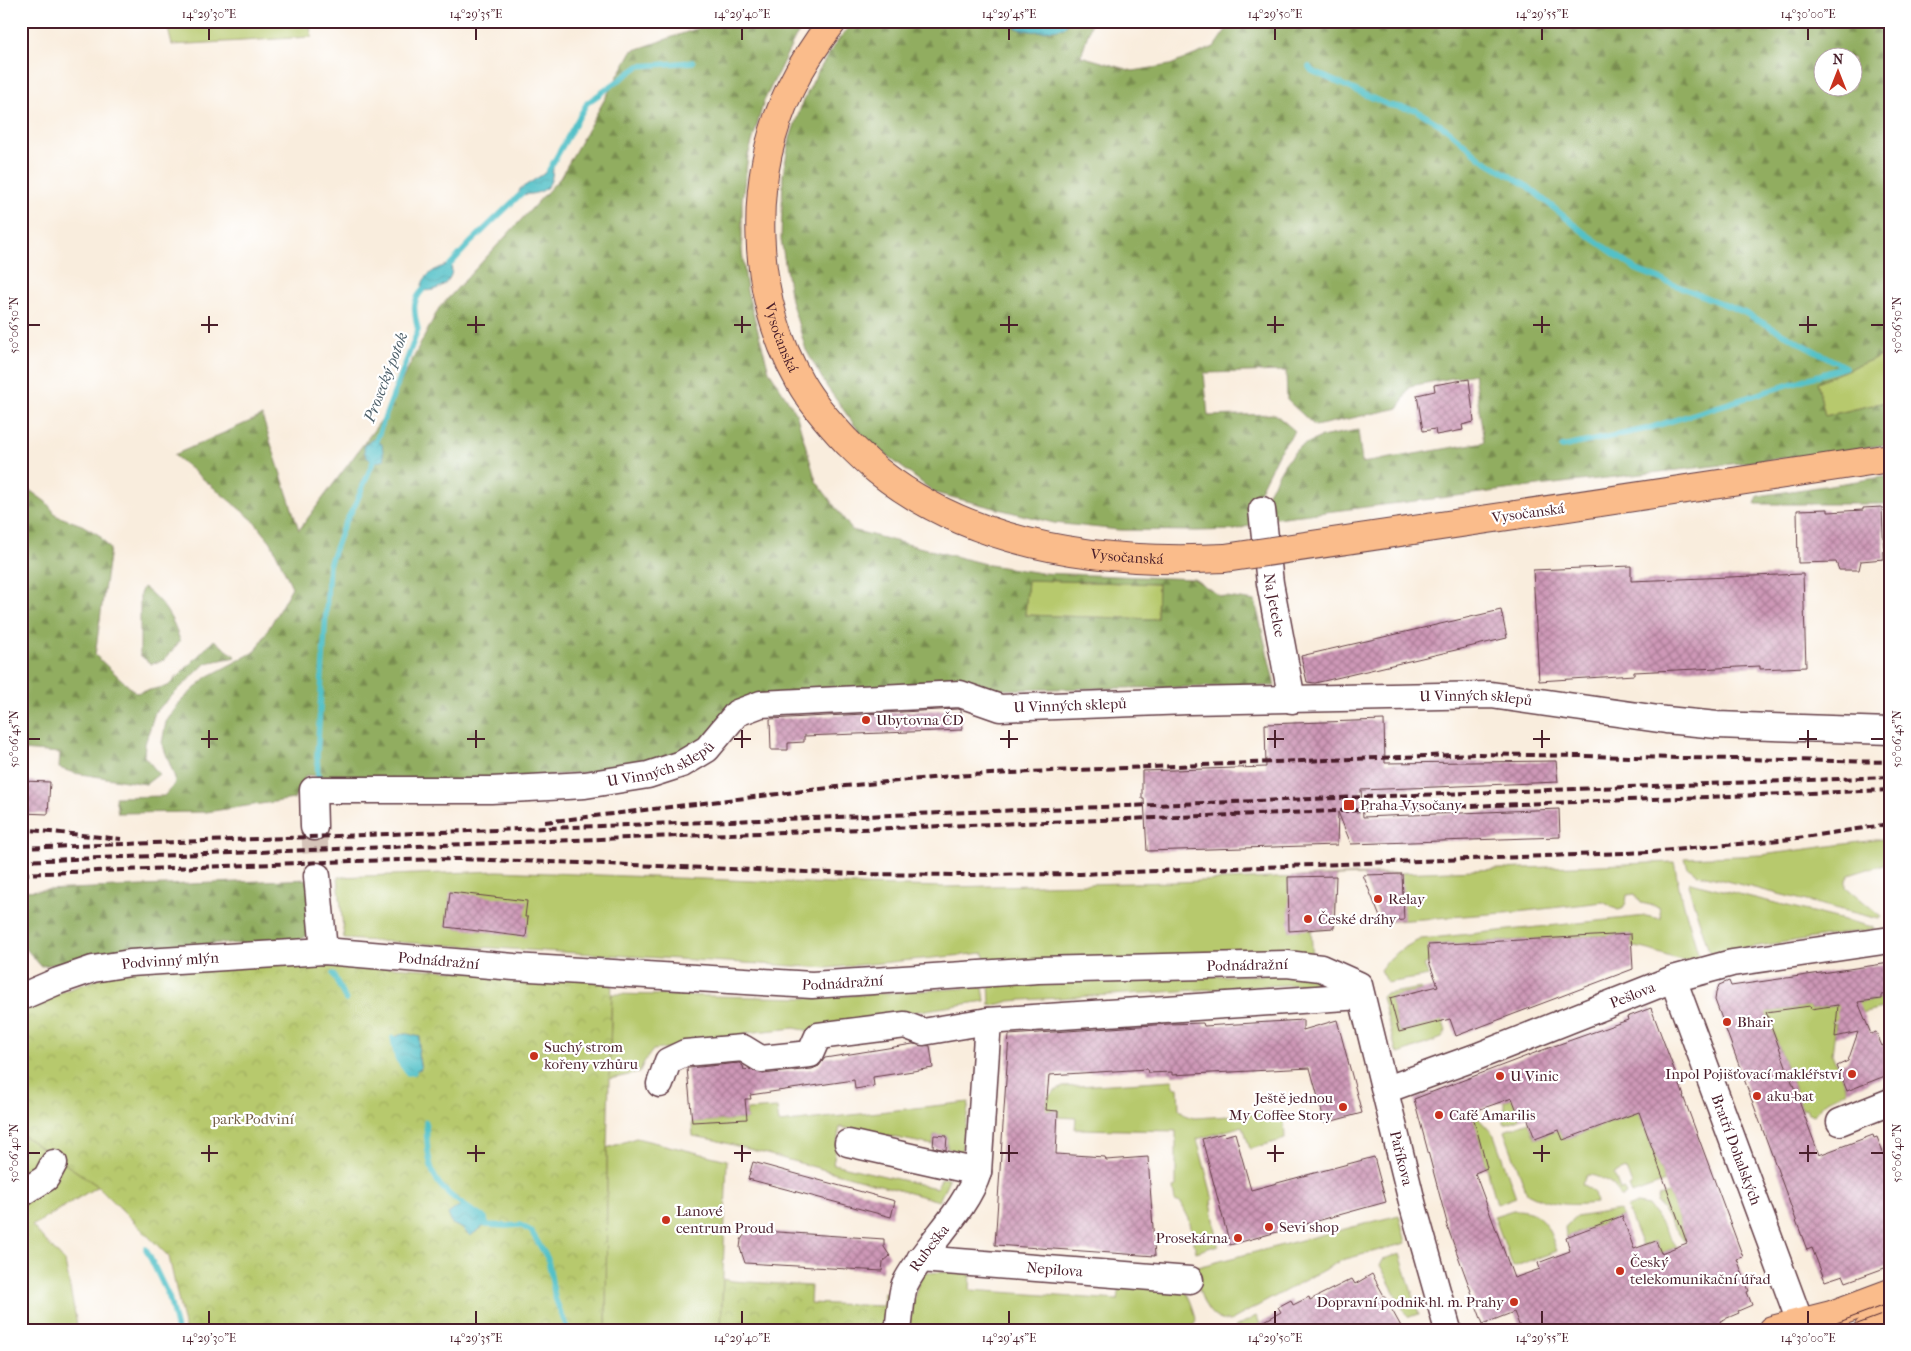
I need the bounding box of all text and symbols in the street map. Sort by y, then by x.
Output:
text: 14°29'30"E [182,7,236,21]
text: 14°29'35"E [450,7,502,21]
text: 14°29'40"E [714,7,770,21]
text: 14°29'45"E [982,7,1036,21]
text: 14°29'50"E [1248,7,1302,21]
text: 14°29'55"E [1515,7,1569,21]
text: 14°30'00"E [1780,7,1836,21]
north arrow [1814,48,1864,98]
text: N [1833,51,1844,68]
text: 50°06'50"N [7,296,21,354]
text: 50°06'50"N [1890,296,1904,354]
street label: Vysočanská [760,300,803,376]
water label: Prosecký potok [359,329,411,426]
street label: Vysočanská [1490,499,1566,527]
street label: Vysočanská [1089,545,1165,568]
street label: Na Jetelce [1260,572,1289,639]
street label: U Vinných sklepů [1419,686,1534,710]
street label: U Vinných sklepů [1013,694,1127,716]
text: 50°06'45"N [7,710,21,768]
text: 50°06'45"N [1890,710,1904,768]
place label: Ubytovna ČD [876,711,964,729]
marker: Ubytovna ČD [860,714,872,726]
street label: U Vinných sklepů [606,738,719,790]
place label: Praha-Vysočany [1360,796,1463,814]
marker: Praha-Vysočany [1342,798,1356,812]
place label: Relay [1388,890,1426,908]
marker: Relay [1372,893,1384,905]
place label: České dráhy [1318,910,1398,928]
marker: České dráhy [1302,913,1314,925]
street label: Podnádražní [397,948,480,973]
street label: Podvinný mlýn [120,949,220,973]
street label: Podnádražní [1206,955,1289,975]
street label: Podnádražní [801,971,884,994]
street label: Pešlova [1607,978,1659,1012]
place label: Bhair [1737,1013,1774,1031]
marker: Bhair [1721,1016,1733,1028]
place label: Suchý strom kořeny vzhůru [544,1038,638,1073]
marker: Suchý strom kořeny vzhůru [528,1050,540,1062]
place label: Inpol Pojišťovací makléřství [1665,1065,1843,1083]
place label: U Vinic [1510,1067,1559,1085]
marker: Inpol Pojišťovací makléřství [1846,1068,1858,1080]
marker: U Vinic [1494,1070,1506,1082]
place label: aku-bat [1767,1087,1815,1105]
place label: Ještě jednou My Coffee Story [1229,1089,1334,1124]
marker: aku-bat [1751,1090,1763,1102]
street label: Bratří Dohalských [1707,1092,1765,1208]
marker: Ještě jednou My Coffee Story [1337,1101,1349,1113]
place label: Café Amarilis [1449,1106,1536,1124]
marker: Café Amarilis [1433,1109,1445,1121]
park label: park Podviní [211,1110,294,1128]
text: 50°06'40"N [7,1123,21,1183]
text: 50°06'40"N [1890,1123,1904,1183]
street label: Paříkova [1386,1129,1417,1188]
place label: Lanové centrum Proud [676,1202,775,1237]
marker: Lanové centrum Proud [660,1214,672,1226]
place label: Sevi shop [1279,1218,1339,1236]
street label: Rubeška [905,1220,954,1275]
marker: Sevi shop [1263,1221,1275,1233]
place label: Prosekárna [1156,1229,1229,1247]
marker: Prosekárna [1232,1232,1244,1244]
place label: Český telekomunikační úřad [1630,1253,1771,1288]
street label: Nepilova [1026,1258,1085,1281]
marker: Český telekomunikační úřad [1614,1265,1626,1277]
place label: Dopravní podnik hl. m. Prahy [1316,1293,1505,1311]
marker: Dopravní podnik hl. m. Prahy [1508,1296,1520,1308]
text: 14°29'30"E [182,1331,236,1345]
text: 14°29'35"E [450,1331,502,1345]
text: 14°29'40"E [714,1331,770,1345]
text: 14°29'45"E [982,1331,1036,1345]
text: 14°29'50"E [1248,1331,1302,1345]
text: 14°29'55"E [1515,1331,1569,1345]
text: 14°30'00"E [1780,1331,1836,1345]

